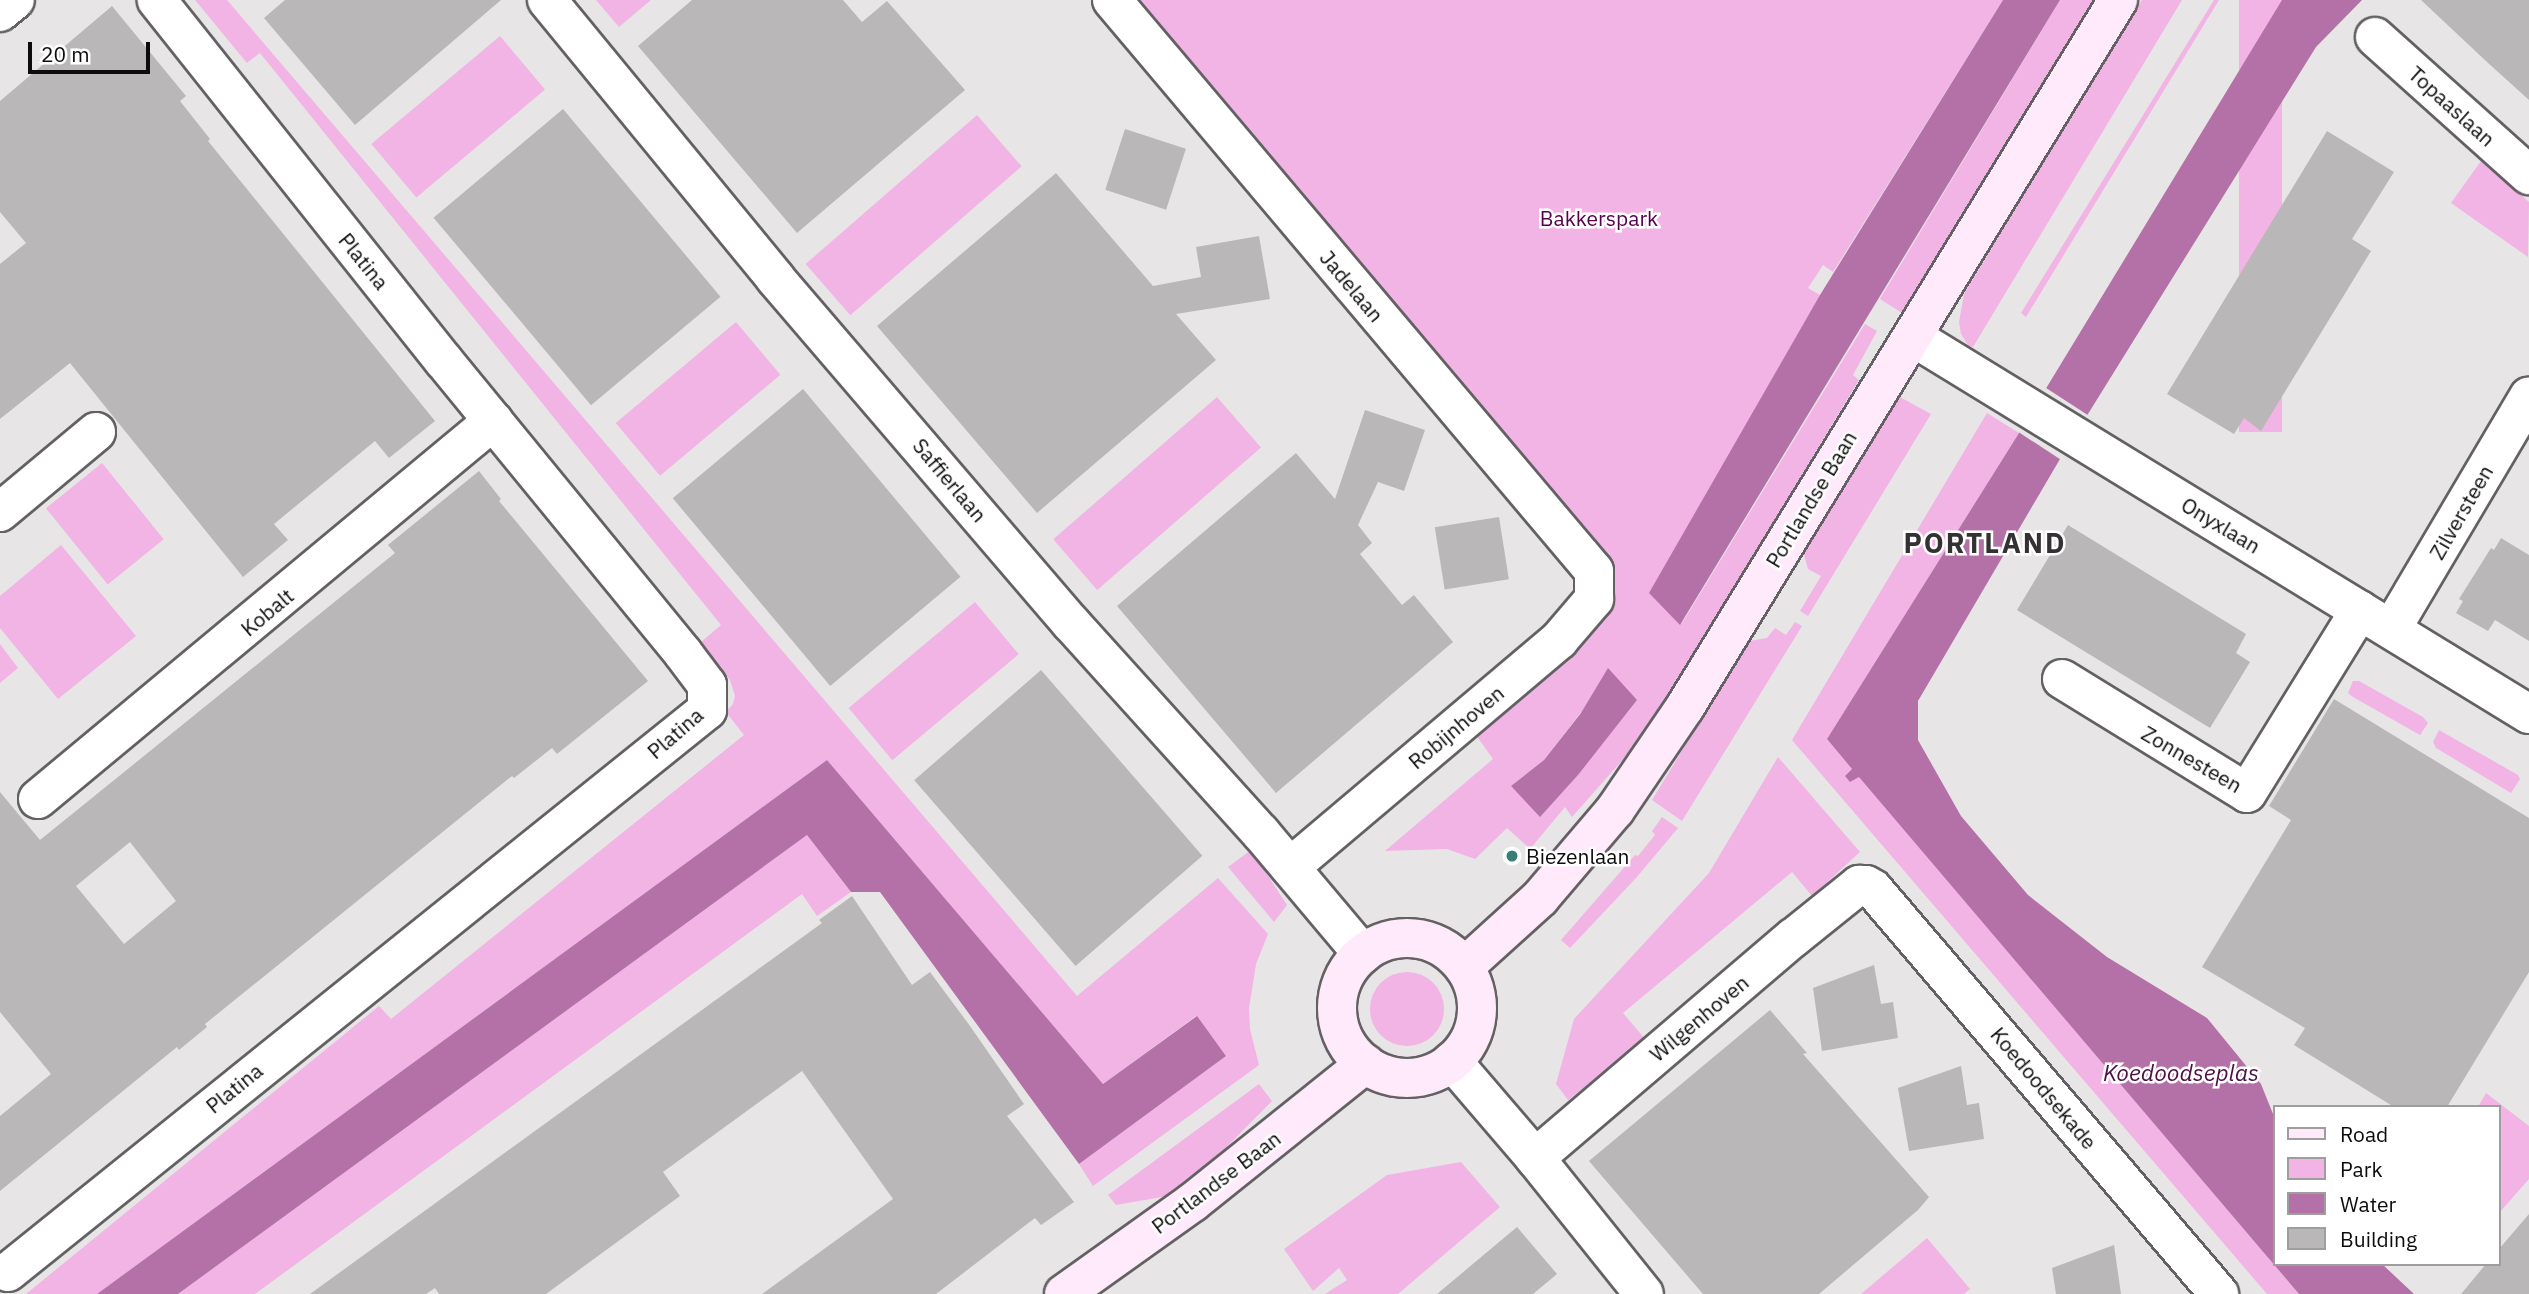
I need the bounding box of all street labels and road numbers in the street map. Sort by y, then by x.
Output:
street label: Topaaslaan [2404,61,2500,151]
street label: Platina [334,228,394,294]
street label: Jadelaan [1315,245,1389,327]
street label: Portlandse Baan [1760,426,1862,572]
street label: Saffierlaan [908,433,992,527]
street label: Zilversteen [2424,460,2498,564]
street label: Onyxlaan [2177,492,2265,558]
street label: Kobalt [236,583,298,641]
street label: Robijnhoven [1403,680,1509,774]
street label: Platina [642,702,708,764]
street label: Zonnesteen [2137,720,2247,798]
street label: Wilgenhoven [1644,969,1754,1067]
street label: Koedoodsekade [1986,1022,2102,1154]
street label: Platina [201,1058,267,1118]
street label: Portlandse Baan [1147,1125,1285,1239]

